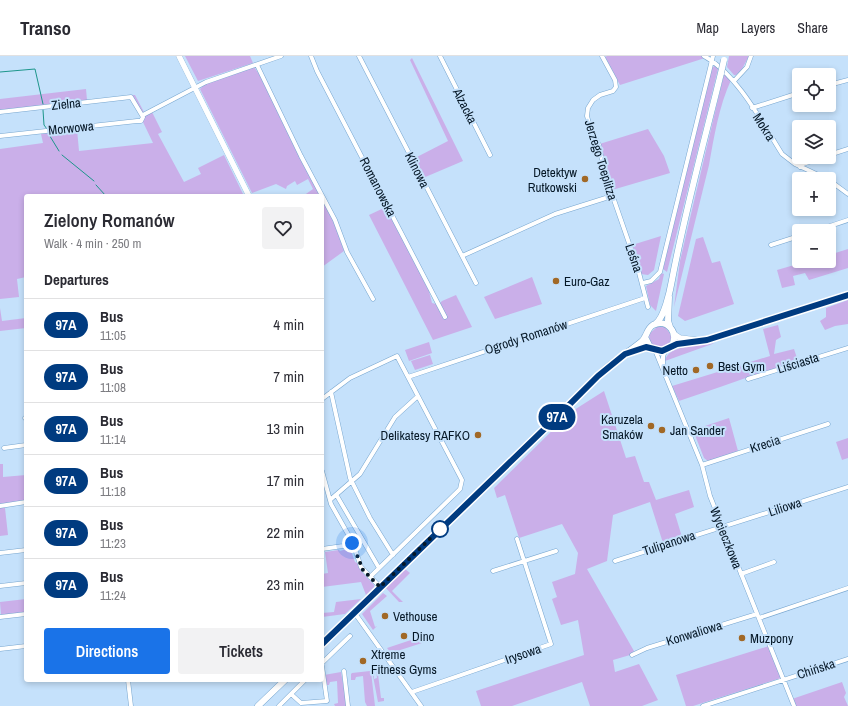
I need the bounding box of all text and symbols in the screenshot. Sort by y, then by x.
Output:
text: Transo [20,15,71,41]
text: Map [697,19,719,37]
text: Layers [741,19,775,37]
text: Share [797,19,828,37]
map controls [792,68,836,268]
button: locate [792,68,836,112]
street label: Alzacka [448,85,481,127]
street label: Zielna [50,94,82,114]
street label: Mokra [749,110,779,144]
street label: Morwowa [47,117,95,139]
street label: Jerzego Toeplitza [581,118,621,202]
button: layers [792,120,836,164]
street label: Klinowa [401,149,433,191]
street label: Romanowska [356,154,400,220]
place label: Detektyw Rutkowski [528,164,577,196]
button: + [792,172,836,216]
marker: Detektyw Rutkowski [580,174,590,184]
text: Zielony Romanów [44,207,175,233]
button: heart [262,207,304,249]
button: − [792,224,836,268]
text: Walk · 4 min · 250 m [44,235,141,252]
street label: Leśna [621,242,647,275]
text: Departures [44,269,109,290]
place label: Euro-Gaz [564,273,610,290]
marker: Euro-Gaz [551,276,561,286]
text: Bus [100,306,123,327]
text: 4 min [273,314,304,335]
text: 97A [55,316,77,334]
street label: Ogrody Romanów [483,316,570,358]
text: 11:05 [100,327,126,344]
street label: Liściasta [775,349,821,377]
text: Bus [100,358,123,379]
place label: Best Gym [718,358,765,375]
marker: Best Gym [705,361,715,371]
place label: Netto [663,362,688,379]
marker: Netto [691,365,701,375]
text: 7 min [273,366,304,387]
text: 97A [55,368,77,386]
text: 11:08 [100,379,126,396]
line badge: 97A [534,404,580,430]
text: 97A [546,408,568,426]
text: Bus [100,410,123,431]
place label: Karuzela Smaków [601,411,643,443]
text: 13 min [266,418,304,439]
text: 97A [55,420,77,438]
marker: Karuzela Smaków [646,421,656,431]
place label: Jan Sander [670,422,725,439]
marker: Jan Sander [657,425,667,435]
place label: Delikatesy RAFKO [381,427,470,444]
marker: Delikatesy RAFKO [473,430,483,440]
text: 11:14 [100,431,126,448]
street label: Krecia [748,431,782,457]
text: Bus [100,462,123,483]
text: 17 min [266,470,304,491]
text: 97A [55,472,77,490]
text: 11:18 [100,483,126,500]
street label: Liliowa [766,494,804,520]
street label: Wycieczkowa [706,505,746,571]
text: Bus [100,514,123,535]
unlabelled marker [431,520,449,538]
text: 22 min [266,522,304,543]
text: 97A [55,524,77,542]
street label: Tulipanowa [641,527,697,559]
your location [342,533,362,553]
text: 11:23 [100,535,126,552]
text: Bus [100,566,123,587]
text: 23 min [266,574,304,595]
text: 97A [55,576,77,594]
text: 11:24 [100,587,126,604]
place label: Vethouse [393,608,438,625]
marker: Vethouse [380,611,390,621]
street label: Konwaliowa [664,616,724,650]
button: Directions [44,628,170,674]
button: Tickets [178,628,304,674]
place label: Dino [412,628,435,645]
place label: Muzpony [750,630,794,647]
marker: Dino [399,631,409,641]
marker: Muzpony [737,633,747,643]
street label: Irysowa [503,640,543,668]
place label: Xtreme Fitness Gyms [371,646,437,678]
street label: Chińska [795,655,837,683]
marker: Xtreme Fitness Gyms [358,656,368,666]

